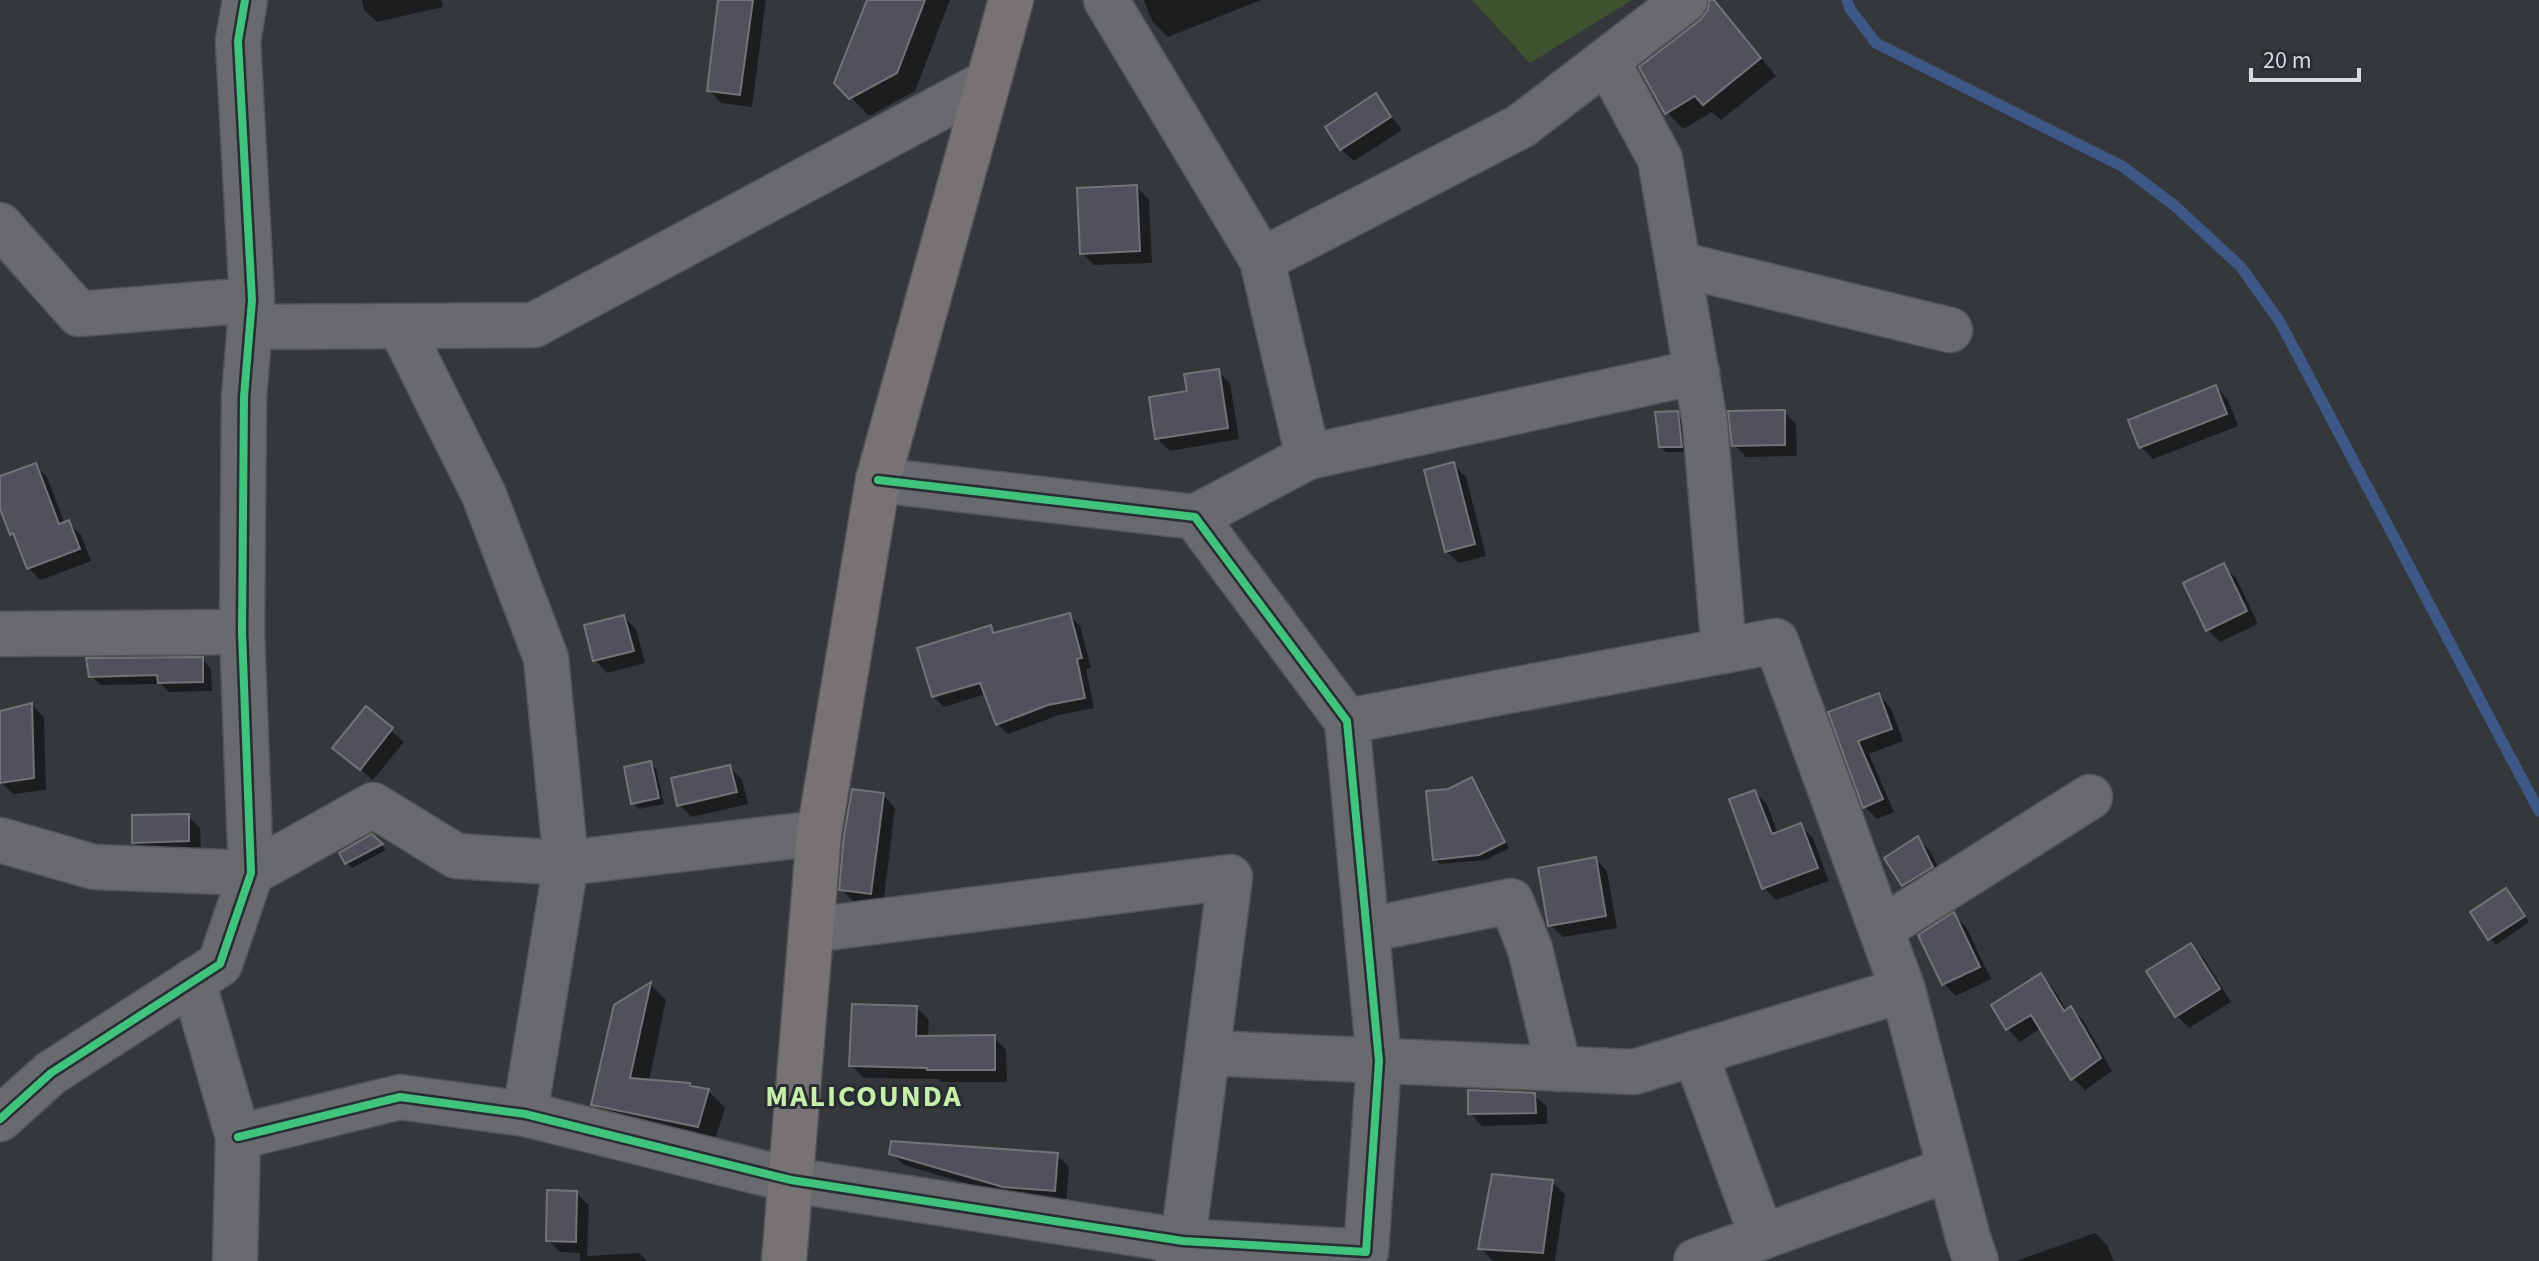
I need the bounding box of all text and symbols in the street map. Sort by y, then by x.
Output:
scale bar [2251,32,2359,82]
text: 20 m [2263,43,2312,78]
district label: MALICOUNDA [765,1075,963,1118]

